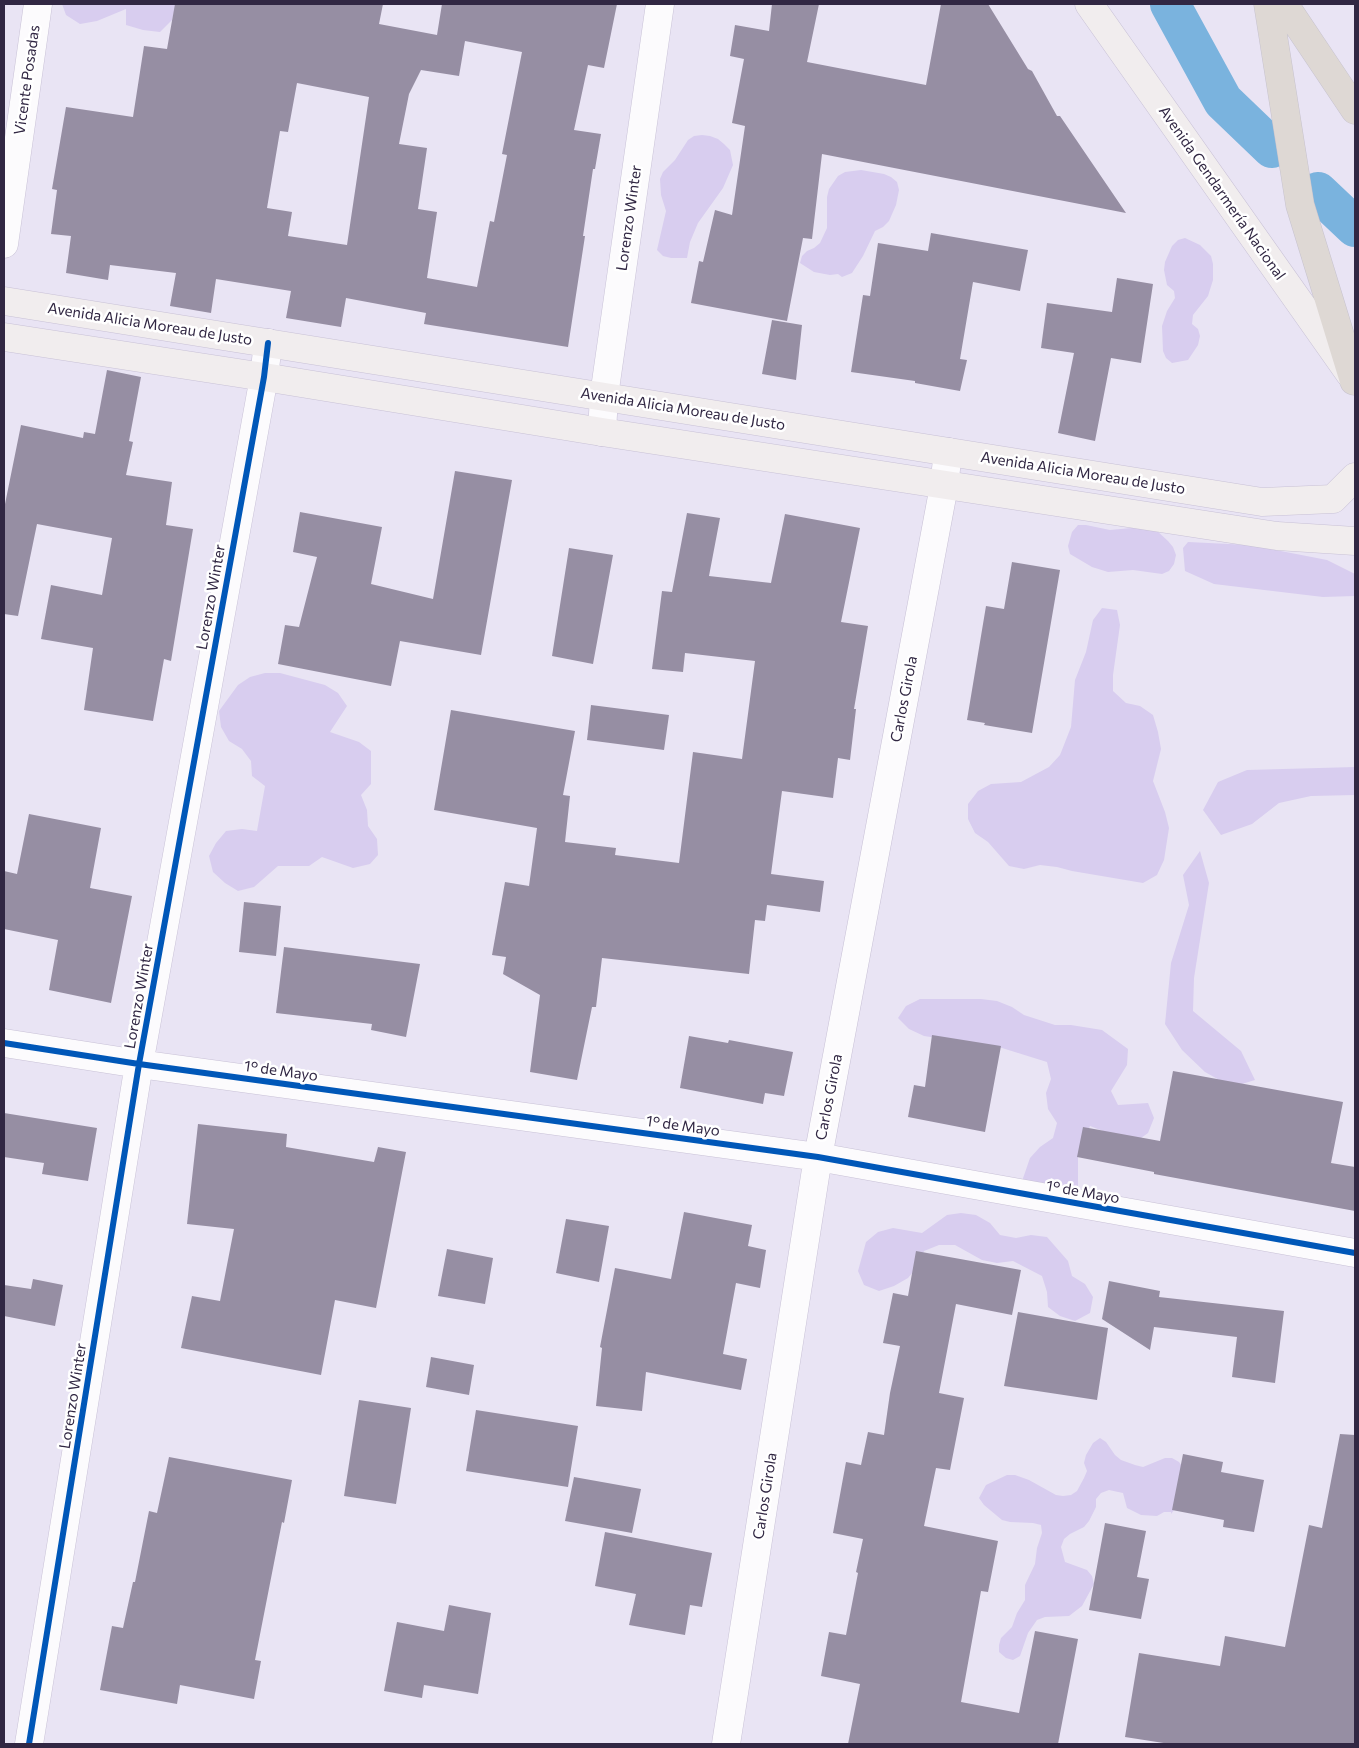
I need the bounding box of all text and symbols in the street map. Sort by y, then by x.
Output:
street label: Vicente Posadas [10,24,44,136]
street label: Avenida Gendarmería Nacional [1155,103,1289,283]
street label: Lorenzo Winter [613,164,645,272]
street label: Avenida Alicia Moreau de Justo [46,299,254,349]
street label: Avenida Alicia Moreau de Justo [579,384,787,434]
street label: Avenida Alicia Moreau de Justo [979,448,1187,498]
street label: Lorenzo Winter [193,543,229,651]
street label: Carlos Girola [887,654,921,744]
street label: Lorenzo Winter [121,942,157,1050]
street label: Carlos Girola [812,1052,846,1142]
street label: 1° de Mayo [243,1057,319,1085]
street label: 1° de Mayo [645,1112,721,1140]
street label: 1° de Mayo [1045,1177,1121,1207]
street label: Lorenzo Winter [56,1342,90,1450]
street label: Carlos Girola [749,1451,781,1541]

